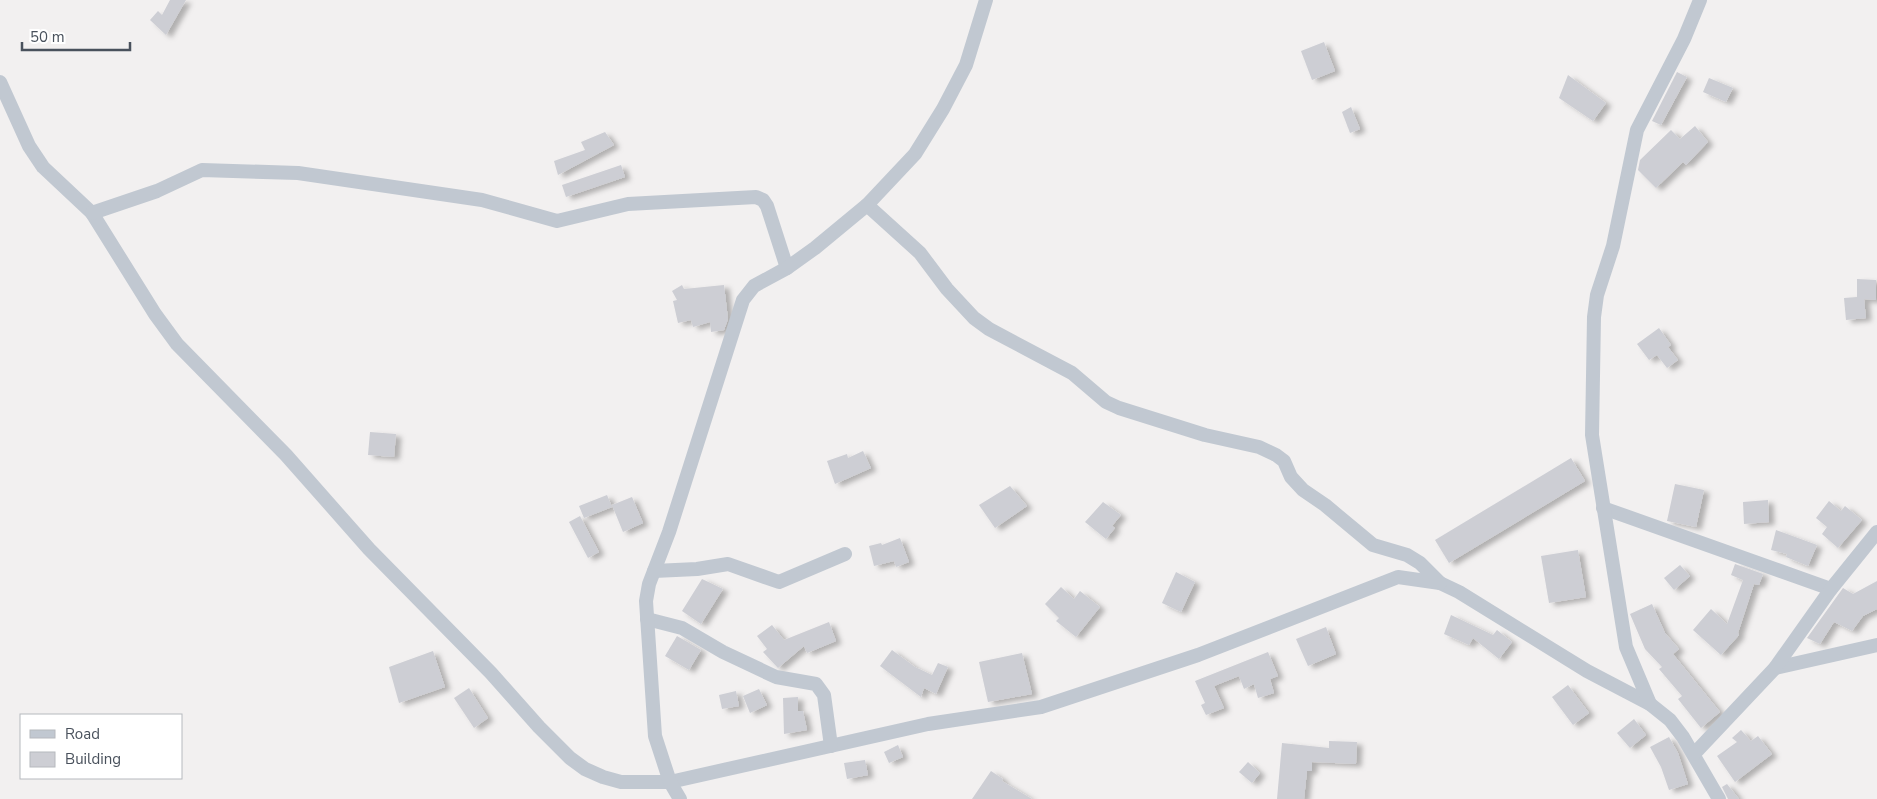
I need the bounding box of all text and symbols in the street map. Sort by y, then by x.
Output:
scale bar [22,20,130,52]
text: 50 m [30,27,65,47]
legend [20,714,182,779]
text: Road [65,724,100,744]
text: Building [65,749,121,769]

